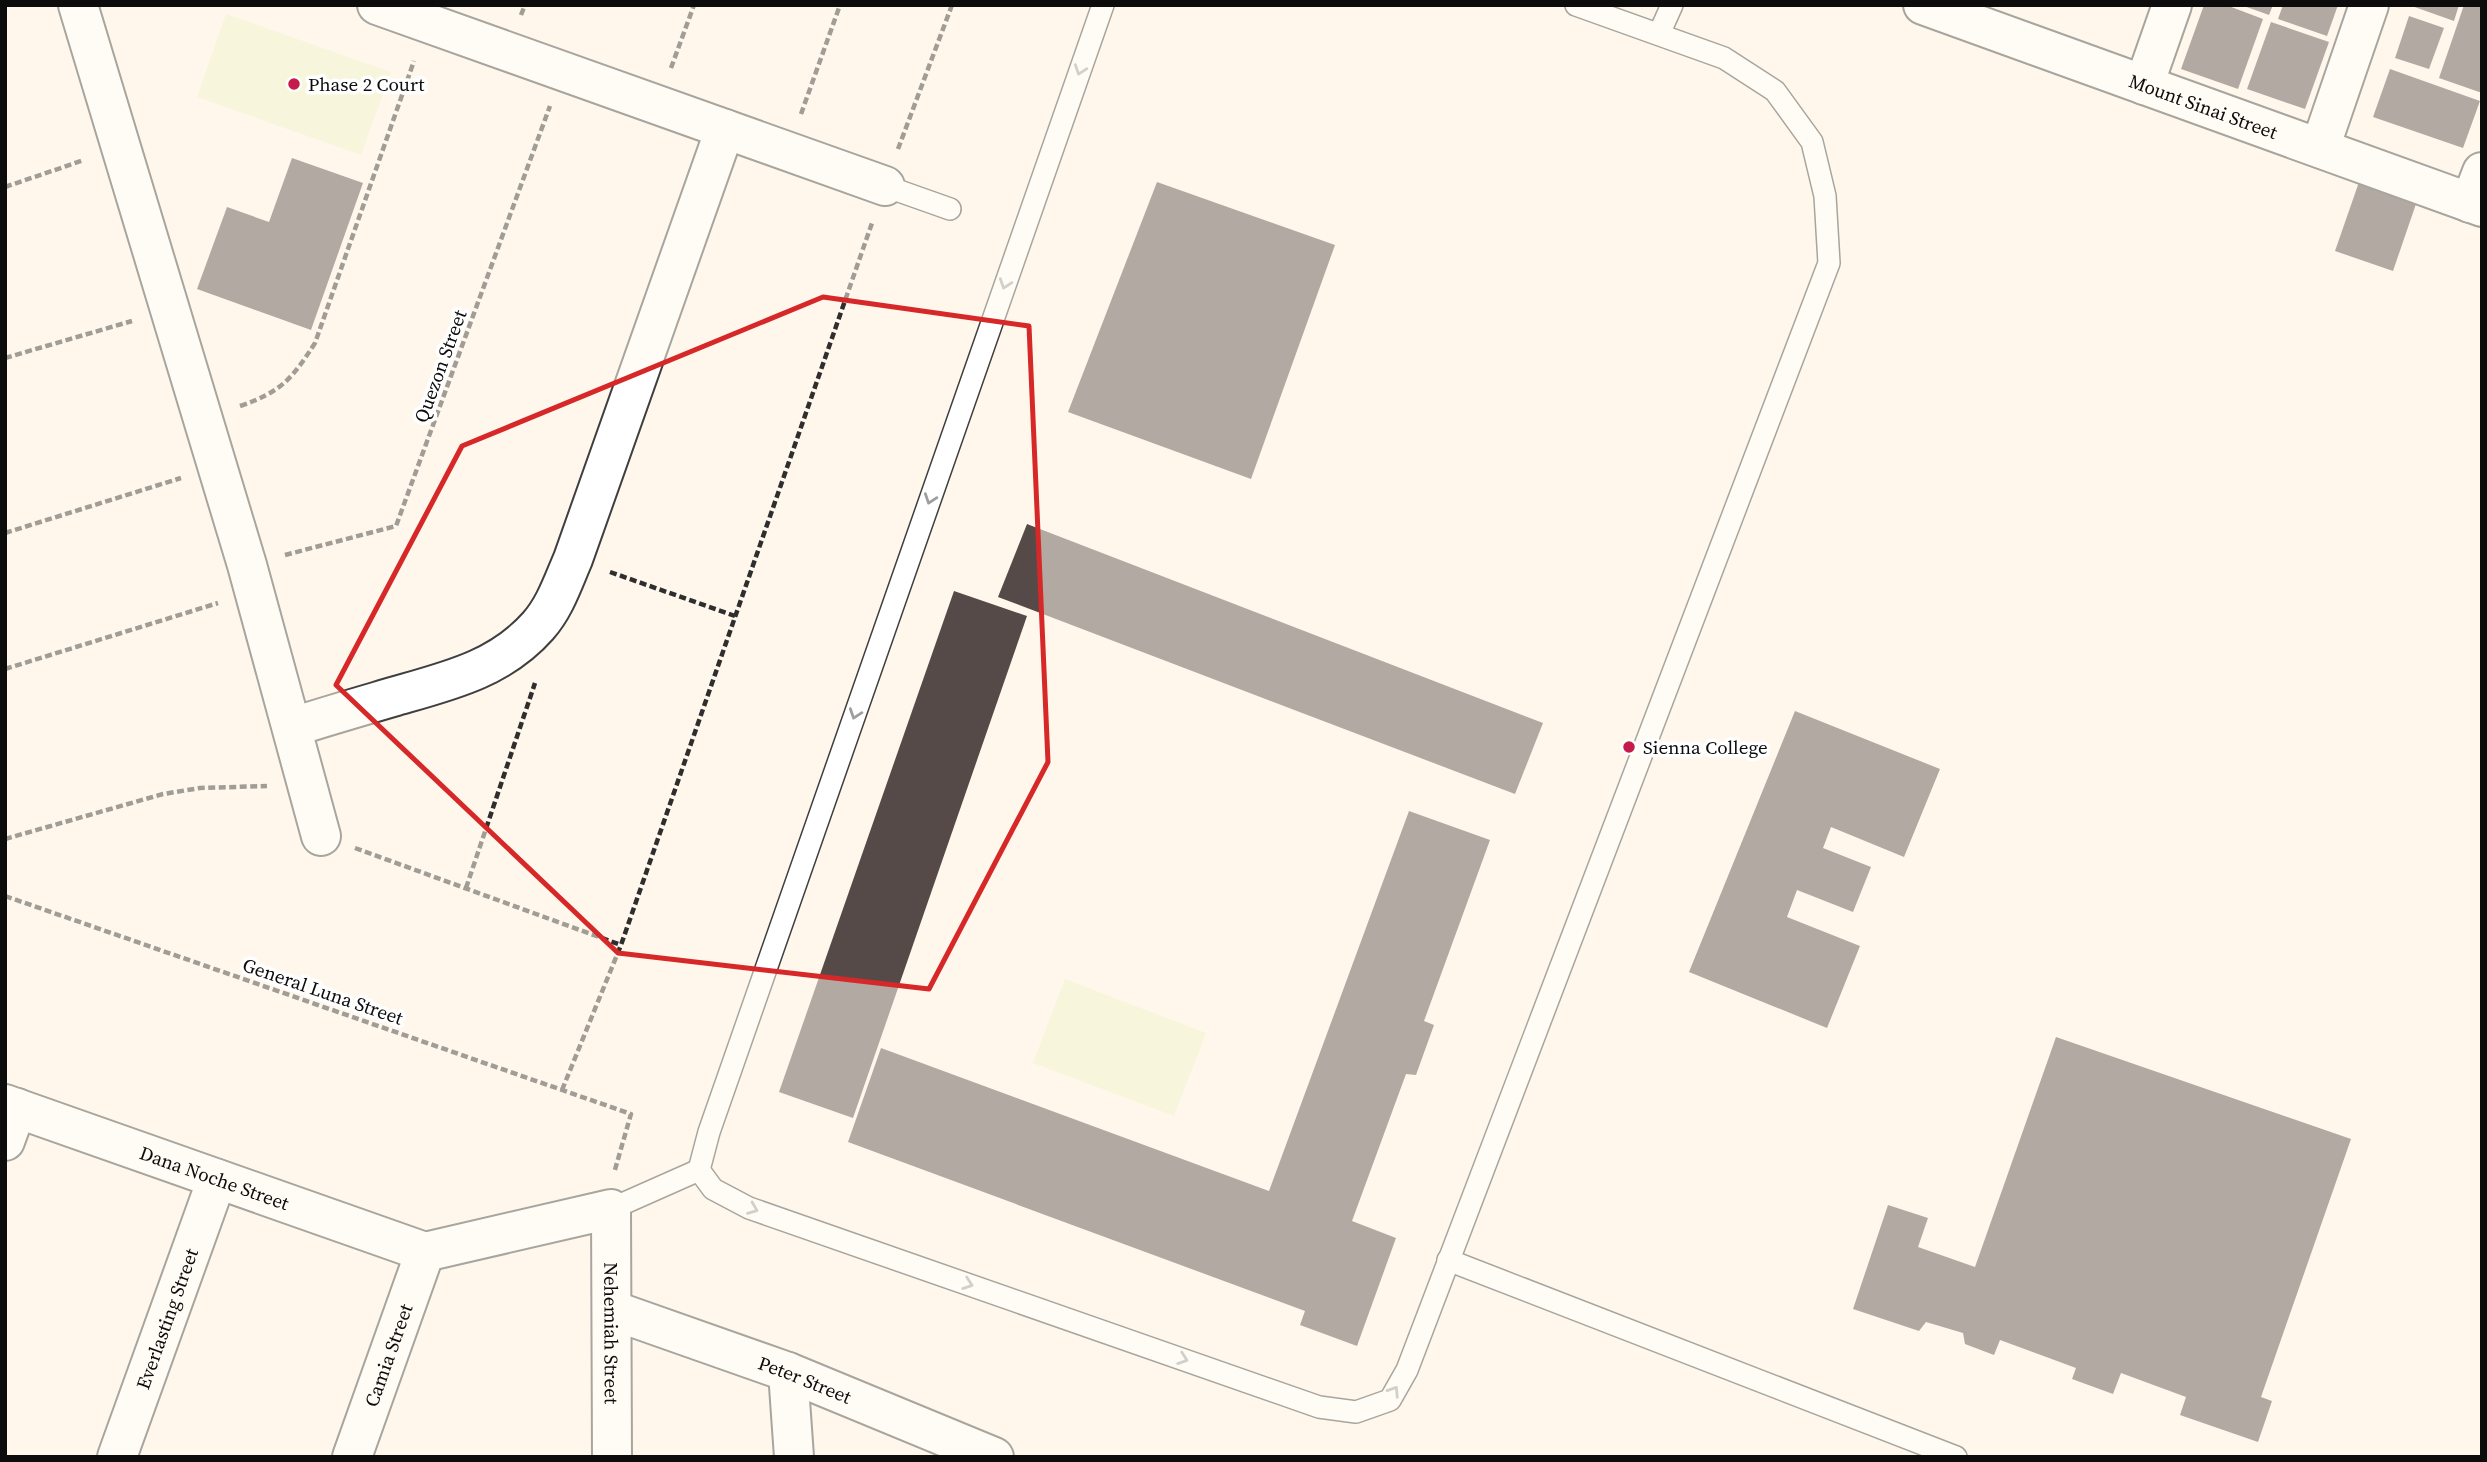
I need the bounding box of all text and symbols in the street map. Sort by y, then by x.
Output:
one-way arrow [1074,63,1088,75]
street label: Mount Sinai Street [2125,68,2282,145]
place label: Phase 2 Court [308,71,425,97]
marker: Phase 2 Court [286,76,302,92]
one-way arrow [999,278,1013,290]
street label: Quezon Street [408,305,473,426]
one-way arrow [924,493,938,505]
one-way arrow [849,707,863,720]
place label: Sienna College [1643,734,1768,760]
marker: Sienna College [1621,739,1637,755]
street label: General Luna Street [239,951,407,1031]
street label: Dana Noche Street [136,1139,293,1216]
one-way arrow [746,1201,758,1215]
street label: Everlasting Street [129,1244,204,1393]
street label: Nehemiah Street [598,1262,625,1405]
one-way arrow [961,1276,973,1290]
street label: Camia Street [358,1299,419,1410]
street label: Peter Street [755,1350,856,1410]
one-way arrow [1176,1351,1188,1365]
one-way arrow [1386,1386,1398,1399]

